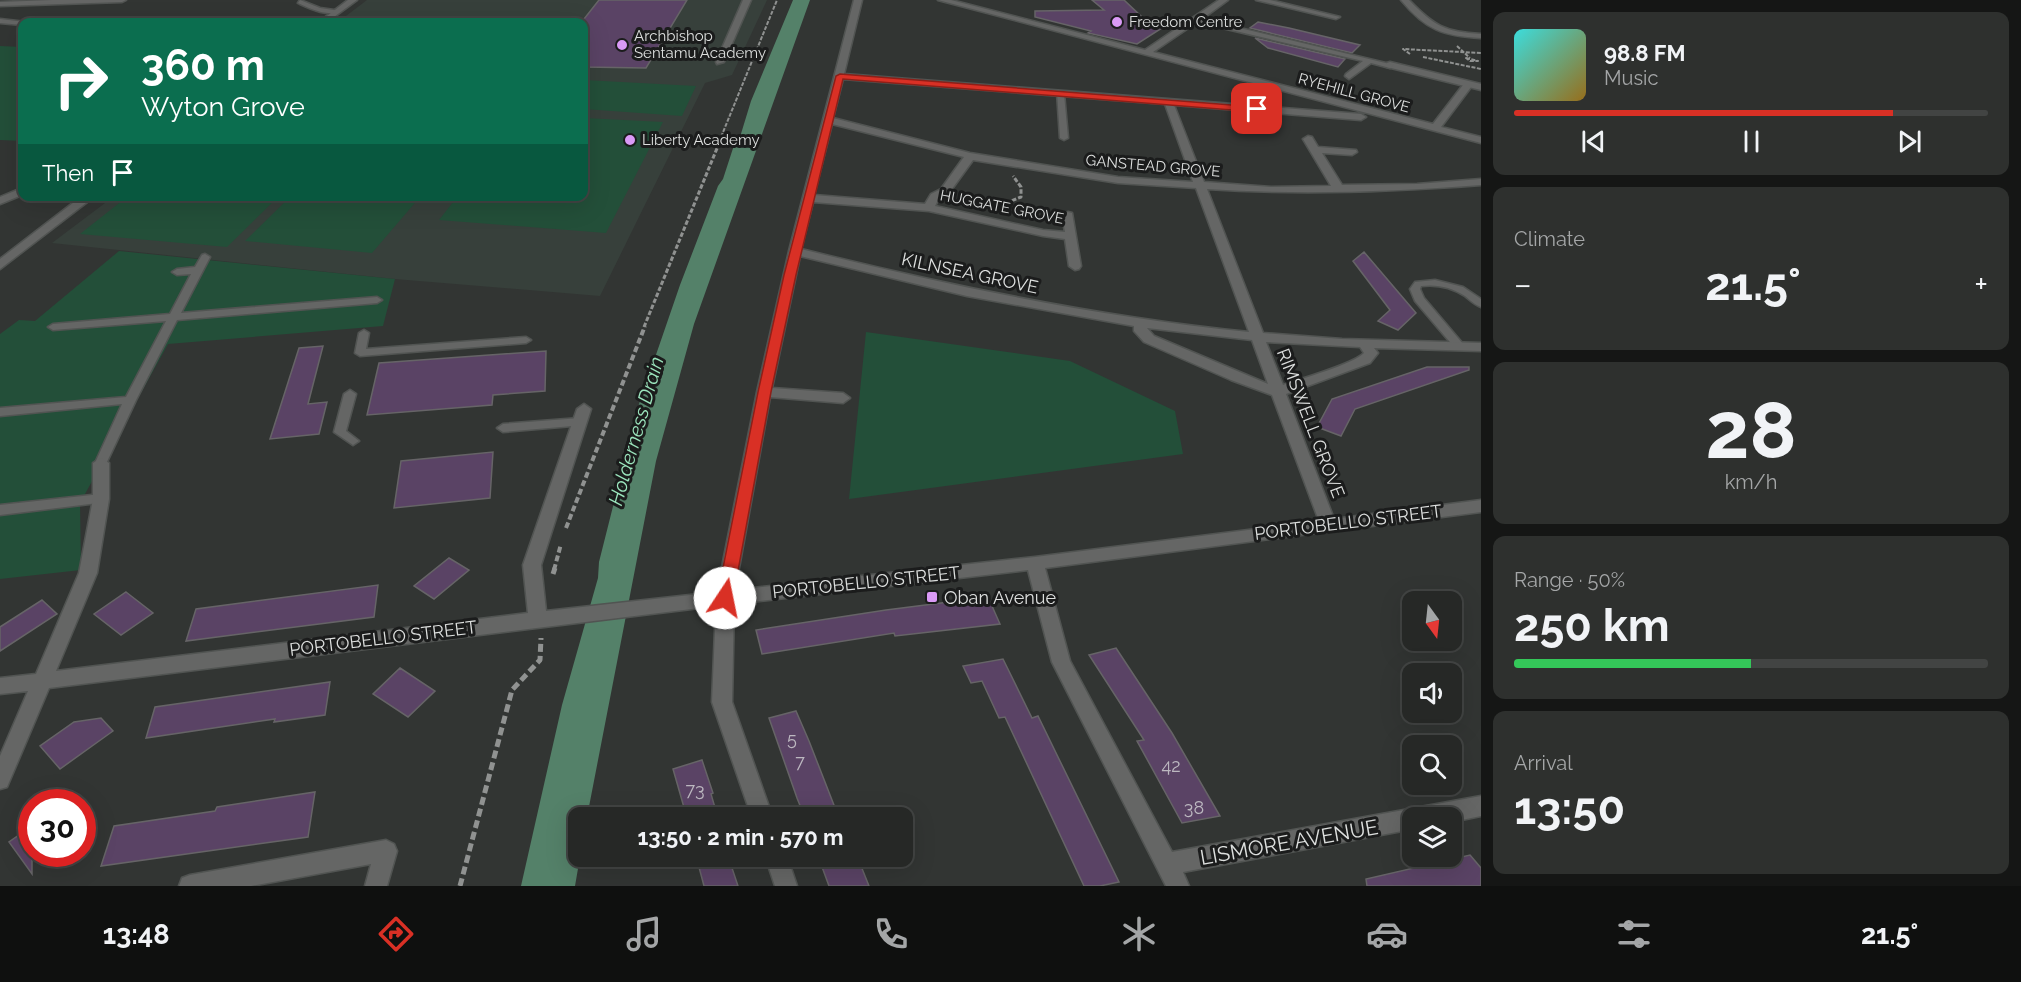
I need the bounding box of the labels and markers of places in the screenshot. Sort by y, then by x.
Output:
place label: Freedom Centre [1129,13,1243,31]
marker: Freedom Centre [1110,15,1124,29]
place label: Archbishop Sentamu Academy [634,27,766,62]
marker: Archbishop Sentamu Academy [615,38,629,52]
pin [1231,83,1282,134]
place label: Liberty Academy [642,131,760,149]
marker: Liberty Academy [623,133,637,147]
place label: Oban Avenue [944,587,1057,608]
marker: Oban Avenue [925,590,939,604]

